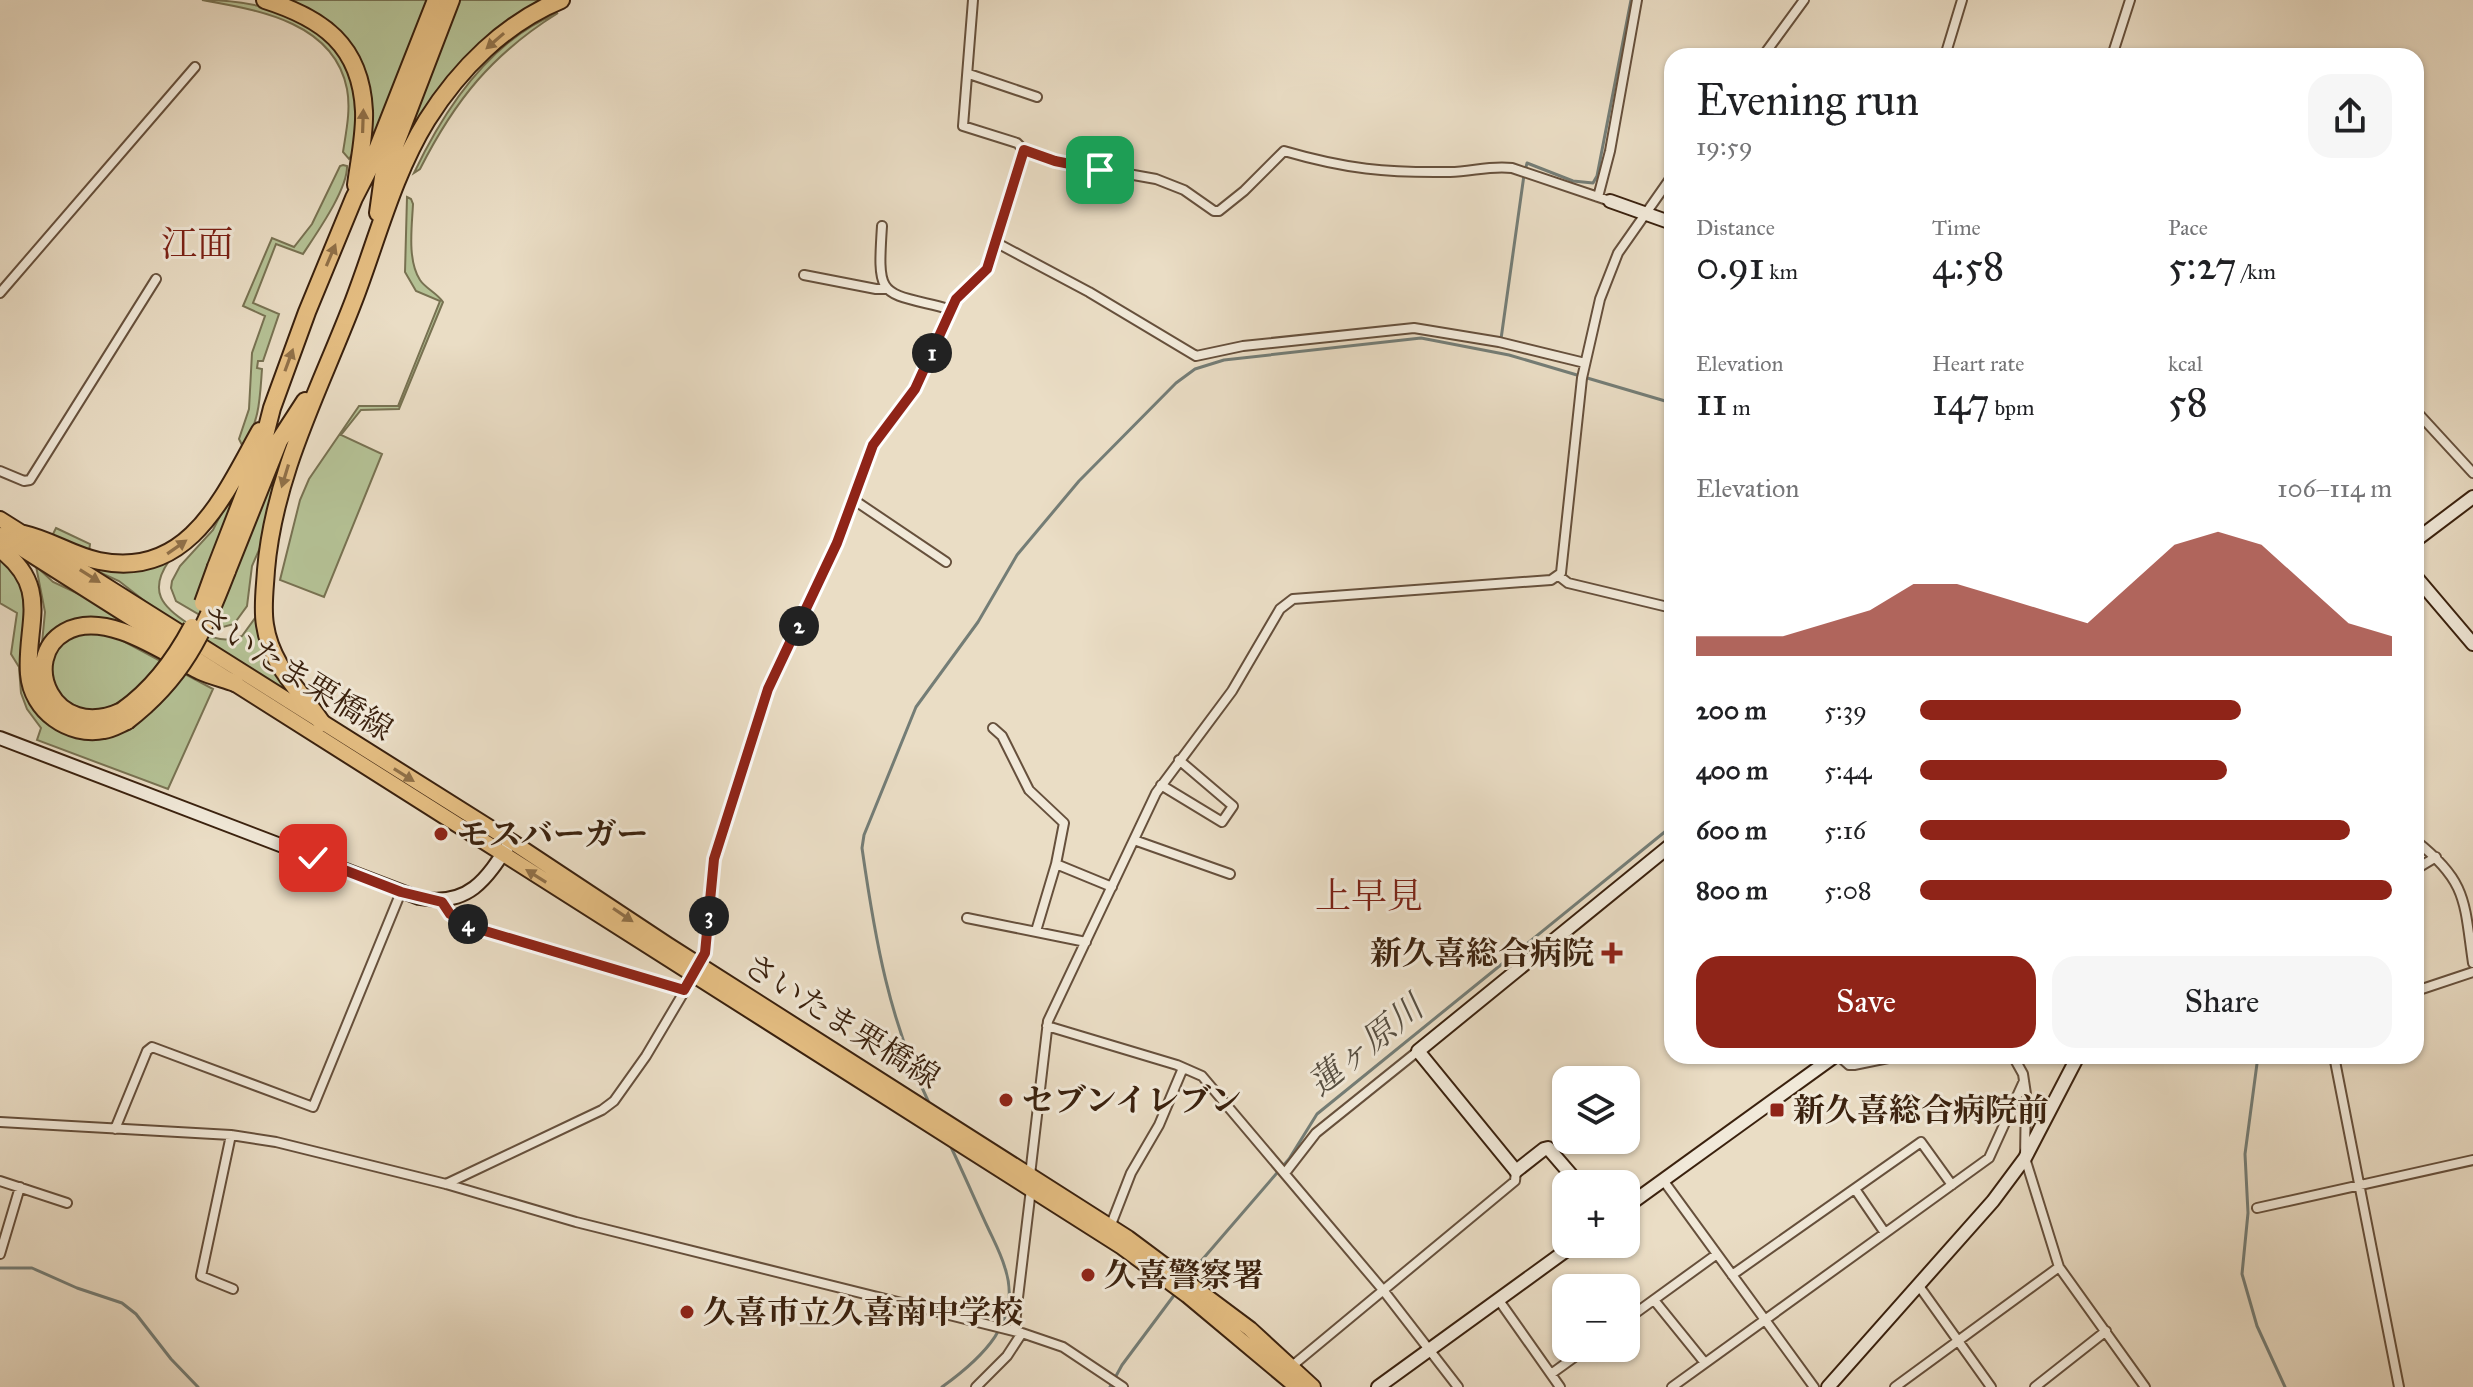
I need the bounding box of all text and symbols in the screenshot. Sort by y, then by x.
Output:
one-way arrow [485,31,504,49]
text: Evening run [1696,73,1919,127]
button: share [2308,74,2392,158]
one-way arrow [357,108,370,133]
text: 19:59 [1696,130,1753,162]
pin [1066,136,1134,204]
icon: arrive [1078,148,1122,192]
text: Distance [1696,214,1775,241]
text: Time [1932,214,1981,241]
text: Pace [2168,214,2208,241]
district label: 江面 [161,222,233,266]
text: 0.91 [1696,241,1765,290]
text: 4:58 [1932,241,2004,290]
text: 5:27 [2168,241,2237,290]
one-way arrow [324,243,337,267]
text: km [1765,258,1798,285]
text: /km [2237,258,2276,285]
pin: 1 [912,333,952,373]
text: 1 [928,339,936,366]
one-way arrow [284,348,296,372]
text: Elevation [1696,350,1783,377]
text: Heart rate [1932,350,2025,377]
text: kcal [2168,350,2203,377]
text: 11 [1696,377,1728,426]
text: 147 [1932,377,1990,426]
text: 58 [2168,377,2208,426]
text: m [1728,394,1751,421]
text: bpm [1990,394,2035,421]
one-way arrow [279,465,291,489]
text: Elevation [1696,472,1799,504]
text: 106–114 m [2277,472,2392,504]
one-way arrow [167,540,188,555]
one-way arrow [79,568,100,583]
street label: さいたま栗橋線 [189,598,400,749]
pin: 2 [779,606,819,646]
text: 2 [794,612,804,639]
text: 200 m [1696,694,1767,726]
text: 5:39 [1824,694,1867,726]
text: 400 m [1696,754,1768,786]
text: 5:44 [1824,754,1872,786]
one-way arrow [393,767,415,781]
text: 600 m [1696,814,1767,846]
text: 5:16 [1824,814,1866,846]
place label: モスバーガー [457,815,648,854]
pin [279,824,347,892]
marker: モスバーガー [432,825,450,843]
icon: check [291,836,335,880]
one-way arrow [525,870,547,884]
district label: 上早見 [1315,874,1423,918]
text: 800 m [1696,874,1768,906]
text: 5:08 [1824,874,1872,906]
pin: 3 [689,896,729,936]
text: 3 [705,902,713,929]
pin: 4 [448,904,488,944]
one-way arrow [612,907,634,922]
text: 4 [462,910,474,937]
place label: 新久喜総合病院 [1370,934,1594,973]
marker: 新久喜総合病院 [1601,942,1623,964]
street label: さいたま栗橋線 [736,946,947,1097]
button: Save [1696,956,2036,1048]
button: Share [2052,956,2392,1048]
water label: 蓮ヶ原川 [1300,984,1434,1104]
map controls [1552,1066,1640,1362]
button: layers [1552,1066,1640,1154]
place label: セブンイレブン [1022,1081,1242,1120]
marker: セブンイレブン [997,1091,1015,1109]
place label: 新久喜総合病院前 [1793,1091,2049,1130]
marker: 新久喜総合病院前 [1768,1101,1786,1119]
button: + [1552,1170,1640,1258]
place label: 久喜警察署 [1104,1256,1264,1295]
marker: 久喜警察署 [1079,1266,1097,1284]
button: − [1552,1274,1640,1362]
place label: 久喜市立久喜南中学校 [703,1293,1023,1332]
marker: 久喜市立久喜南中学校 [678,1303,696,1321]

